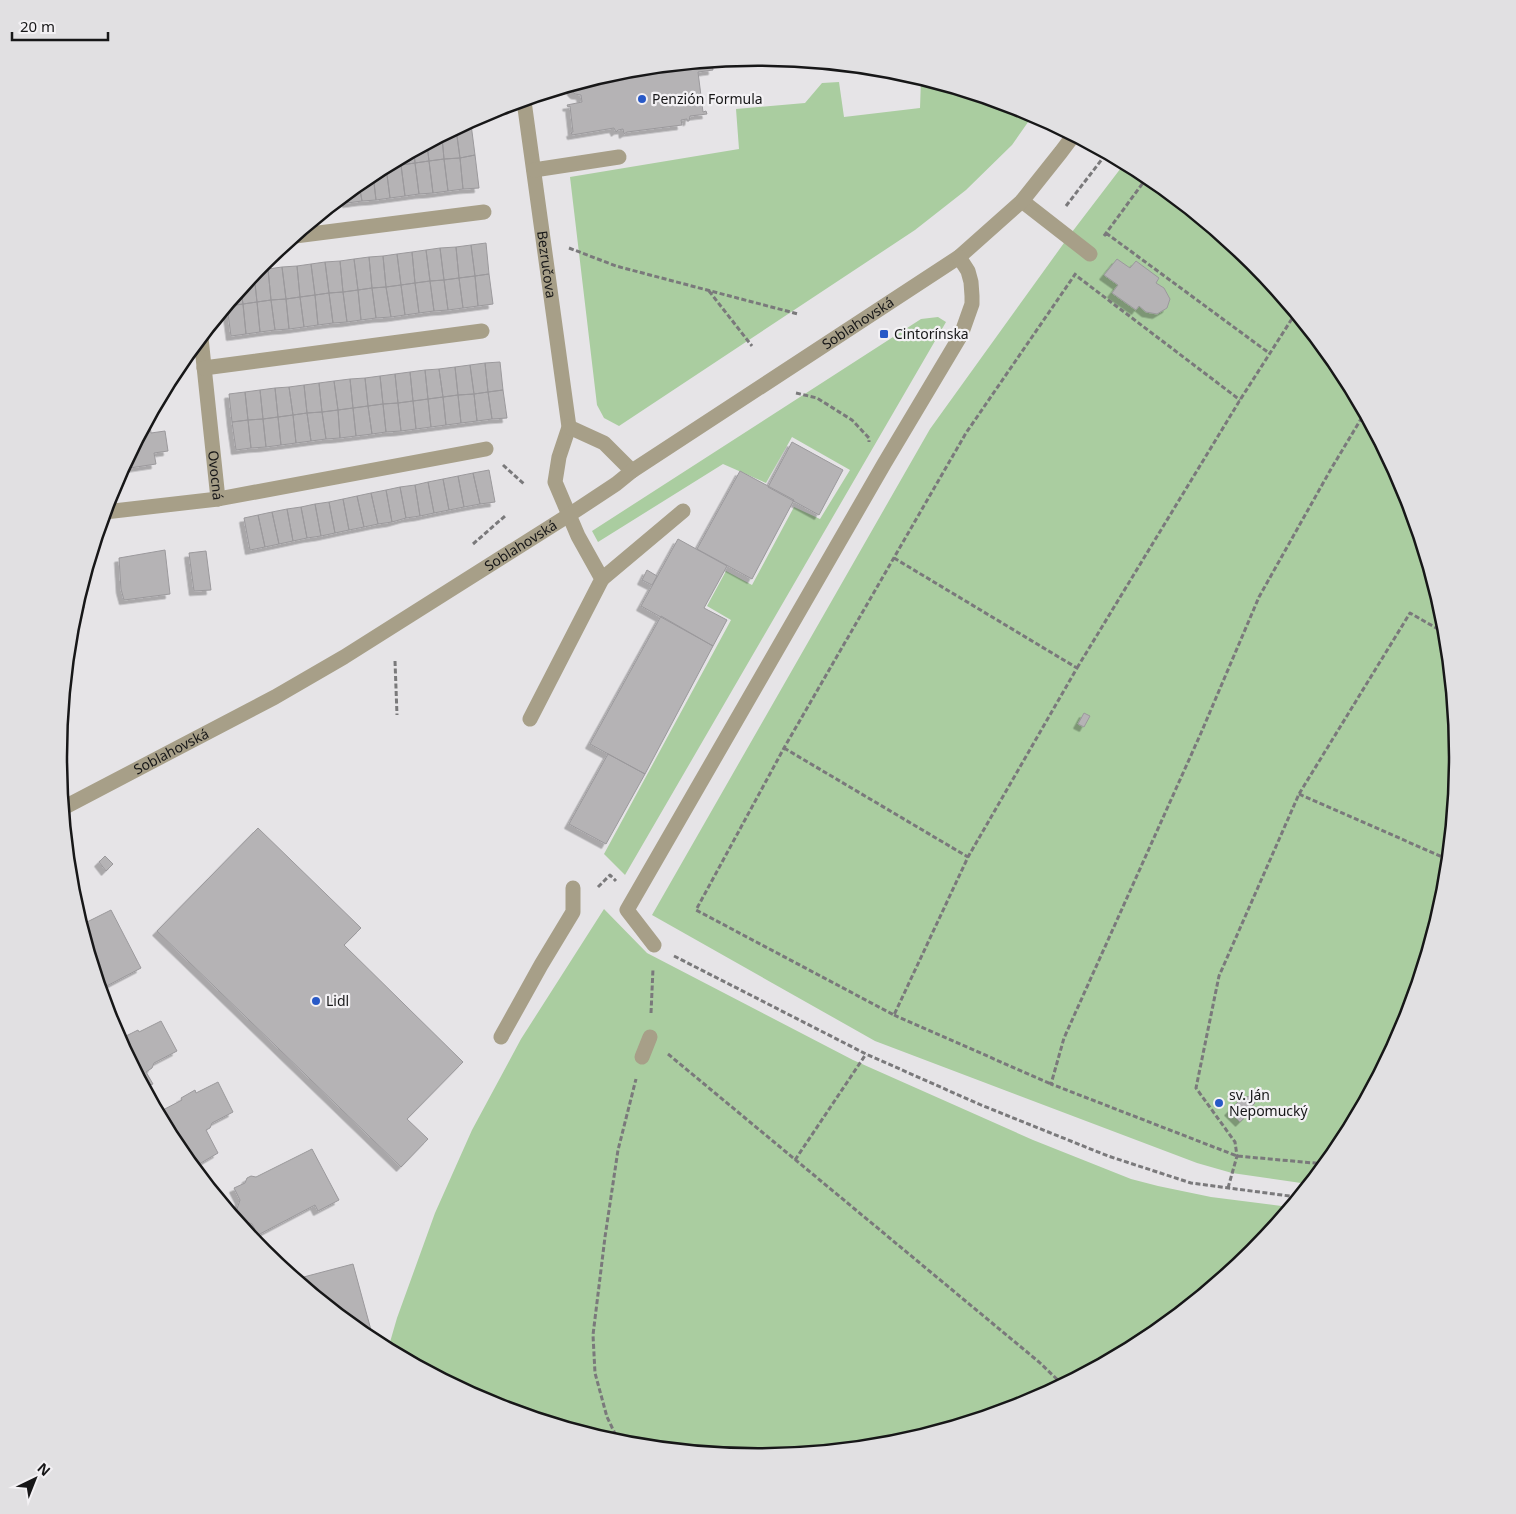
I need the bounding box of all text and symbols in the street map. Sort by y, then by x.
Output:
scale bar [12,10,109,42]
text: 20 m [20,16,55,36]
place label: Penzión Formula [652,89,763,108]
marker: Penzión Formula [636,93,648,105]
street label: Bezručova [533,229,561,299]
street label: Soblahovská [818,292,897,353]
place label: Cintorínska [894,324,969,343]
marker: Cintorínska [878,328,890,340]
street label: Ovocná [204,449,228,501]
street label: Soblahovská [481,515,560,575]
street label: Soblahovská [130,723,212,778]
place label: Lidl [326,991,349,1010]
marker: Lidl [310,995,322,1007]
place label: sv. Ján Nepomucký [1229,1085,1309,1120]
marker: sv. Ján Nepomucký [1213,1097,1225,1109]
north arrow [10,1454,60,1504]
text: N [34,1458,55,1480]

